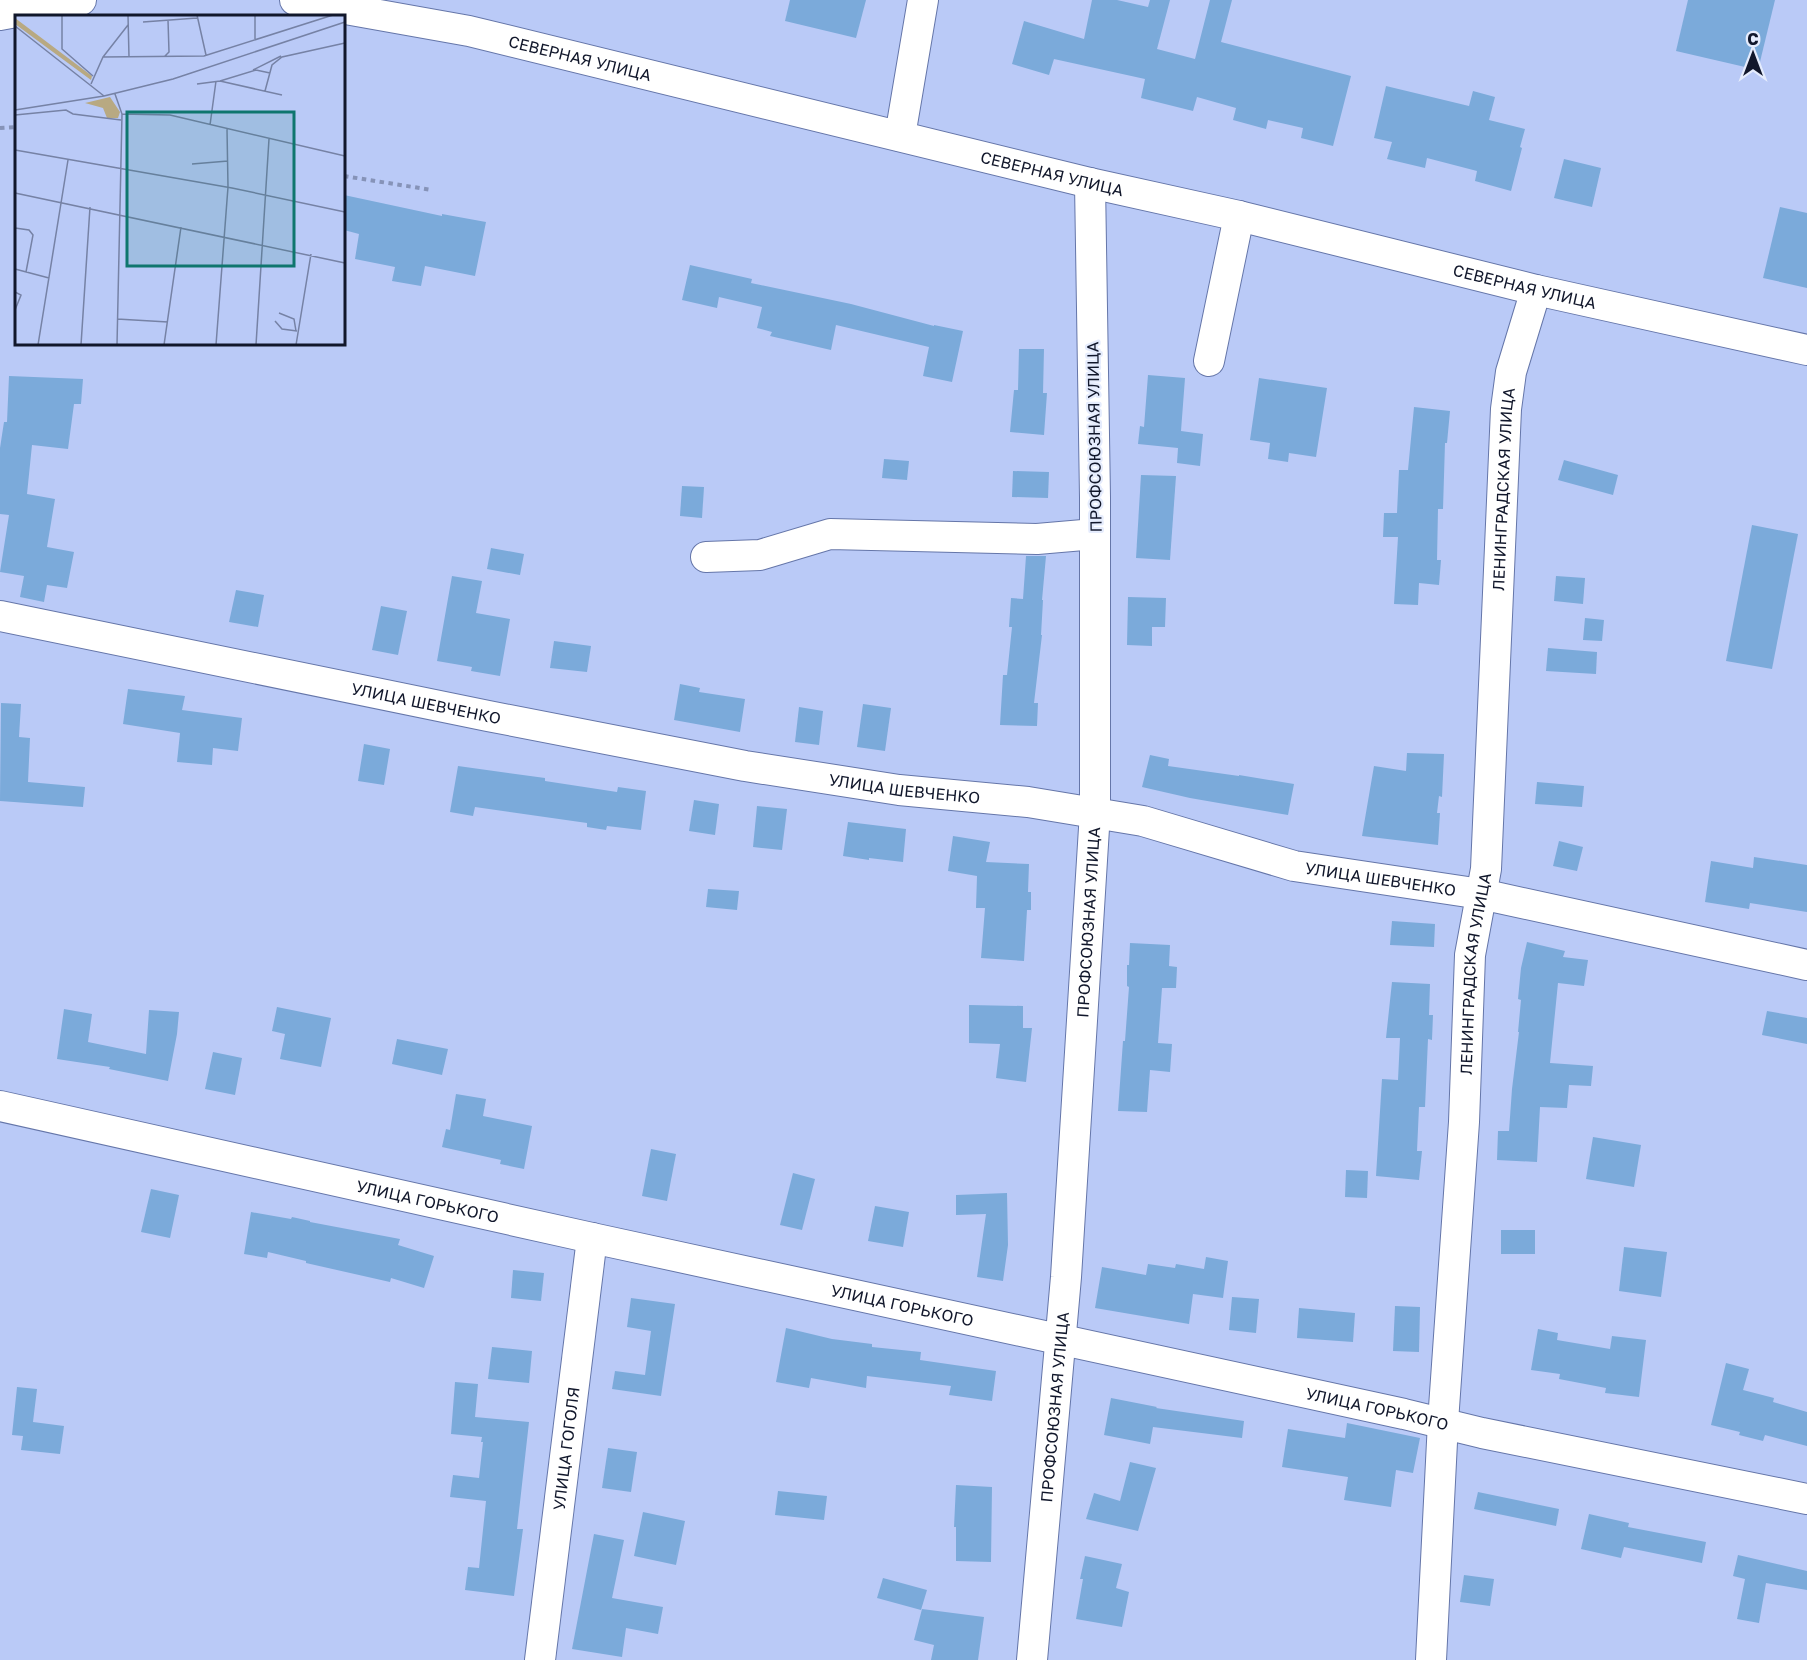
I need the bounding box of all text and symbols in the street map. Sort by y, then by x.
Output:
inset map [15,15,345,345]
north arrow [1723,24,1783,84]
text: С [1747,29,1759,49]
street label: СЕВЕРНАЯ УЛИЦА [507,31,654,85]
street label: СЕВЕРНАЯ УЛИЦА [979,147,1126,200]
street label: СЕВЕРНАЯ УЛИЦА [1451,260,1598,313]
street label: ПРОФСОЮЗНАЯ УЛИЦА [1082,341,1106,533]
street label: ЛЕНИНГРАДСКАЯ УЛИЦА [1488,386,1519,591]
street label: УЛИЦА ШЕВЧЕНКО [350,678,503,728]
street label: УЛИЦА ШЕВЧЕНКО [827,769,981,807]
street label: ПРОФСОЮЗНАЯ УЛИЦА [1072,826,1104,1018]
street label: УЛИЦА ШЕВЧЕНКО [1304,858,1457,900]
street label: ЛЕНИНГРАДСКАЯ УЛИЦА [1456,871,1495,1075]
street label: УЛИЦА ГОРЬКОГО [354,1176,501,1227]
street label: УЛИЦА ГОРЬКОГО [829,1280,975,1330]
street label: ПРОФСОЮЗНАЯ УЛИЦА [1036,1311,1073,1503]
street label: УЛИЦА ГОРЬКОГО [1304,1383,1450,1434]
street label: УЛИЦА ГОГОЛЯ [549,1386,584,1511]

